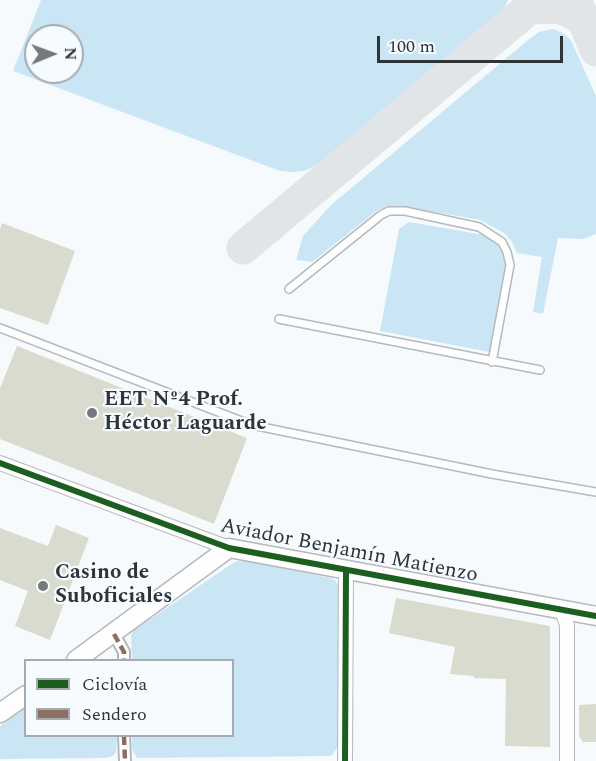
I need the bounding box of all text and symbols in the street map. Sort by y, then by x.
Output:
north arrow [24,24,84,84]
scale bar [380,24,566,62]
text: 100 m [388,33,435,60]
text: N [58,47,82,60]
place label: EET Nº4 Prof. Héctor Laguarde [104,388,267,438]
marker: EET Nº4 Prof. Héctor Laguarde [85,406,99,420]
street label: Aviador Benjamín Matienzo [218,515,480,589]
place label: Casino de Suboficiales [55,561,172,611]
marker: Casino de Suboficiales [36,579,50,593]
legend [24,659,234,737]
text: Ciclovía [82,671,147,698]
text: Sendero [82,701,147,728]

